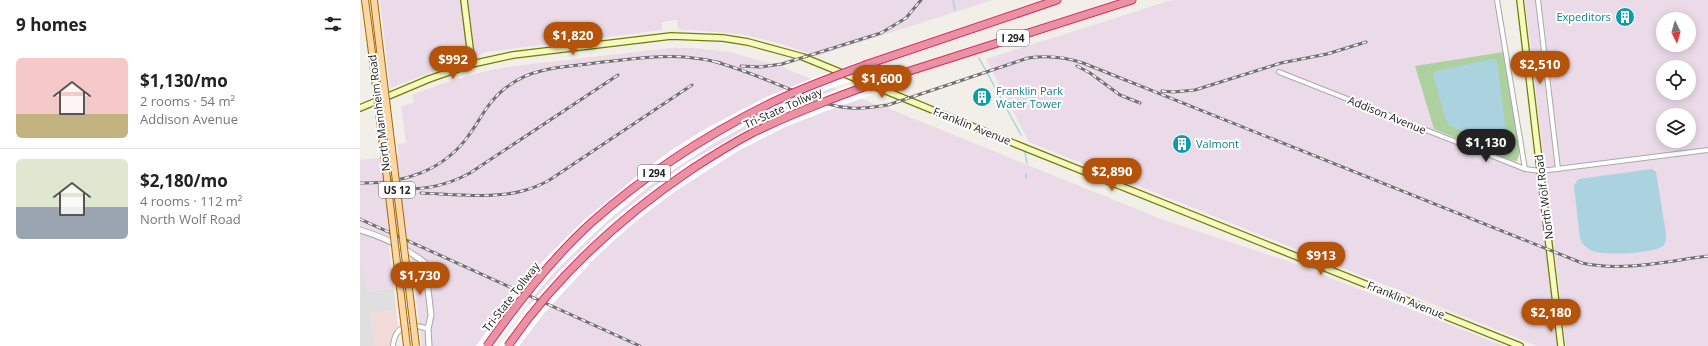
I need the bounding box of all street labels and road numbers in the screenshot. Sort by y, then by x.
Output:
road number: I 294 [997,30,1029,46]
street label: North Mannheim Road [364,54,393,172]
street label: Tri-State Tollway [741,83,825,132]
street label: Addison Avenue [1346,92,1428,137]
street label: Franklin Avenue [931,103,1013,148]
street label: North Wolf Road [1531,154,1556,240]
road number: I 294 [638,165,670,181]
road number: US 12 [379,182,415,198]
street label: Tri-State Tollway [479,258,543,335]
street label: Franklin Avenue [1365,277,1447,322]

